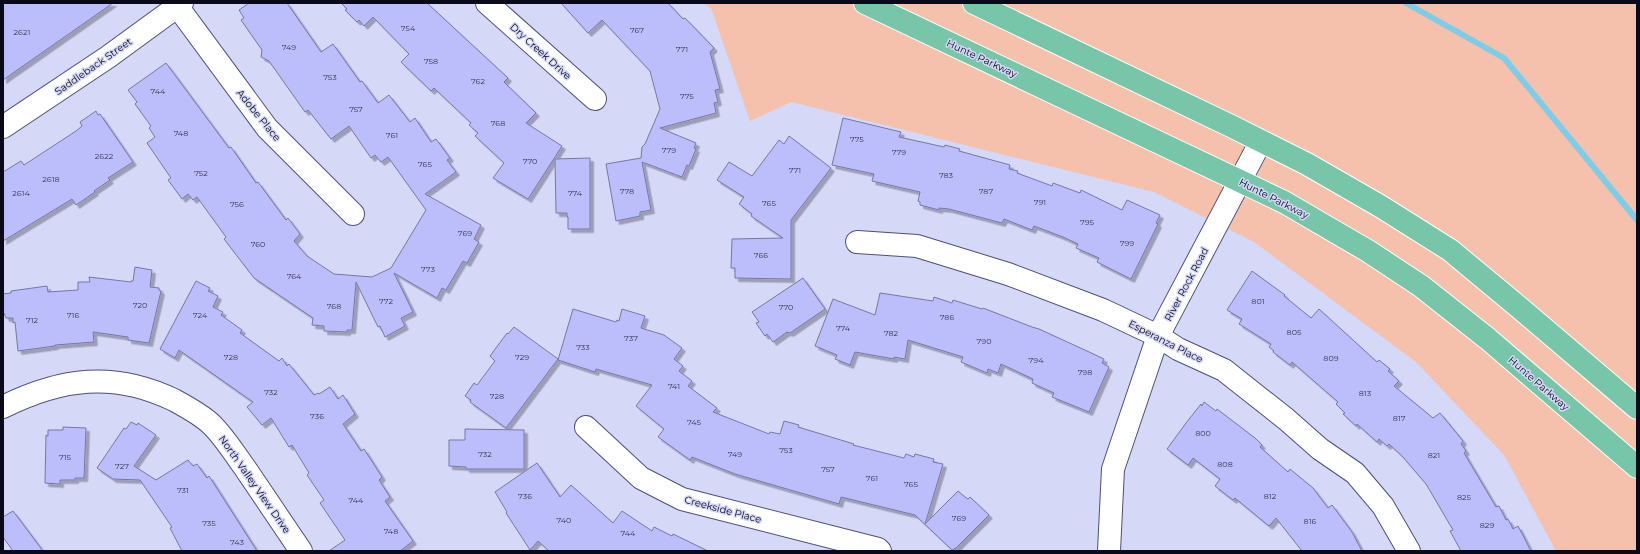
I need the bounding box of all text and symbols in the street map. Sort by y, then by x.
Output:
street label: Dry Creek Drive [507,20,574,82]
house number: 754 [401,23,416,33]
house number: 767 [630,25,644,35]
house number: 2621 [14,27,30,37]
street label: Saddleback Street [52,35,134,98]
street label: Hunte Parkway [944,36,1020,81]
house number: 749 [282,42,296,52]
house number: 771 [676,44,688,54]
house number: 758 [424,56,438,66]
house number: 753 [323,72,337,82]
house number: 762 [471,76,485,86]
house number: 744 [151,86,166,96]
street label: Adobe Place [234,87,283,144]
house number: 775 [680,91,694,101]
house number: 757 [349,104,363,114]
house number: 768 [491,118,505,128]
house number: 748 [174,128,188,138]
house number: 761 [386,130,398,140]
house number: 775 [850,134,864,144]
house number: 779 [662,145,676,155]
house number: 779 [892,147,906,157]
house number: 2622 [95,151,114,161]
house number: 770 [523,156,537,166]
house number: 765 [418,159,432,169]
house number: 771 [789,165,801,175]
house number: 752 [194,168,208,178]
house number: 783 [939,170,954,180]
house number: 2618 [42,174,60,184]
street label: Hunte Parkway [1237,175,1311,222]
house number: 778 [620,186,634,196]
house number: 787 [979,186,993,196]
house number: 2614 [12,188,30,198]
house number: 774 [568,188,583,198]
house number: 791 [1034,197,1046,207]
house number: 765 [762,198,776,208]
house number: 756 [230,199,244,209]
house number: 795 [1080,217,1095,227]
house number: 769 [458,228,472,238]
house number: 799 [1120,238,1134,248]
house number: 760 [251,239,265,249]
street label: River Rock Road [1162,245,1211,323]
house number: 766 [754,250,768,260]
house number: 773 [421,264,435,274]
house number: 764 [287,271,302,281]
house number: 772 [379,296,393,306]
house number: 801 [1251,296,1265,306]
house number: 720 [133,300,147,310]
house number: 768 [327,301,341,311]
house number: 770 [779,302,793,312]
house number: 716 [67,310,79,320]
house number: 724 [193,310,208,320]
house number: 786 [940,312,954,322]
house number: 712 [26,315,39,325]
street label: Esperanza Place [1126,317,1205,366]
house number: 774 [836,323,851,333]
house number: 805 [1287,327,1302,337]
house number: 782 [884,328,899,338]
house number: 737 [624,333,638,343]
house number: 790 [977,336,991,346]
house number: 733 [576,342,590,352]
house number: 728 [224,352,238,362]
house number: 729 [515,352,529,362]
house number: 809 [1323,353,1339,363]
street label: Hunte Parkway [1506,353,1572,414]
house number: 794 [1029,355,1044,365]
house number: 798 [1078,367,1092,377]
house number: 741 [668,381,680,391]
house number: 732 [264,387,278,397]
house number: 813 [1359,388,1372,398]
house number: 728 [490,391,504,401]
house number: 736 [310,411,324,421]
house number: 817 [1393,413,1406,423]
house number: 745 [687,417,701,427]
house number: 800 [1195,428,1211,438]
street label: North Valley View Drive [216,433,293,536]
house number: 753 [779,445,793,455]
house number: 732 [478,449,492,459]
house number: 749 [728,449,742,459]
house number: 821 [1428,450,1440,460]
house number: 715 [59,452,72,462]
house number: 808 [1217,459,1233,469]
house number: 727 [115,461,129,471]
house number: 757 [821,464,835,474]
house number: 761 [866,473,878,483]
house number: 765 [904,479,918,489]
house number: 731 [177,485,189,495]
house number: 736 [518,491,532,501]
house number: 812 [1264,491,1277,501]
house number: 825 [1457,492,1472,502]
street label: Creekside Place [683,493,763,526]
house number: 744 [349,495,364,505]
house number: 769 [952,513,966,523]
house number: 740 [557,515,571,525]
house number: 816 [1304,516,1317,526]
house number: 735 [202,518,216,528]
house number: 829 [1480,520,1494,530]
house number: 748 [384,526,398,536]
house number: 744 [621,528,636,538]
house number: 743 [230,537,244,547]

